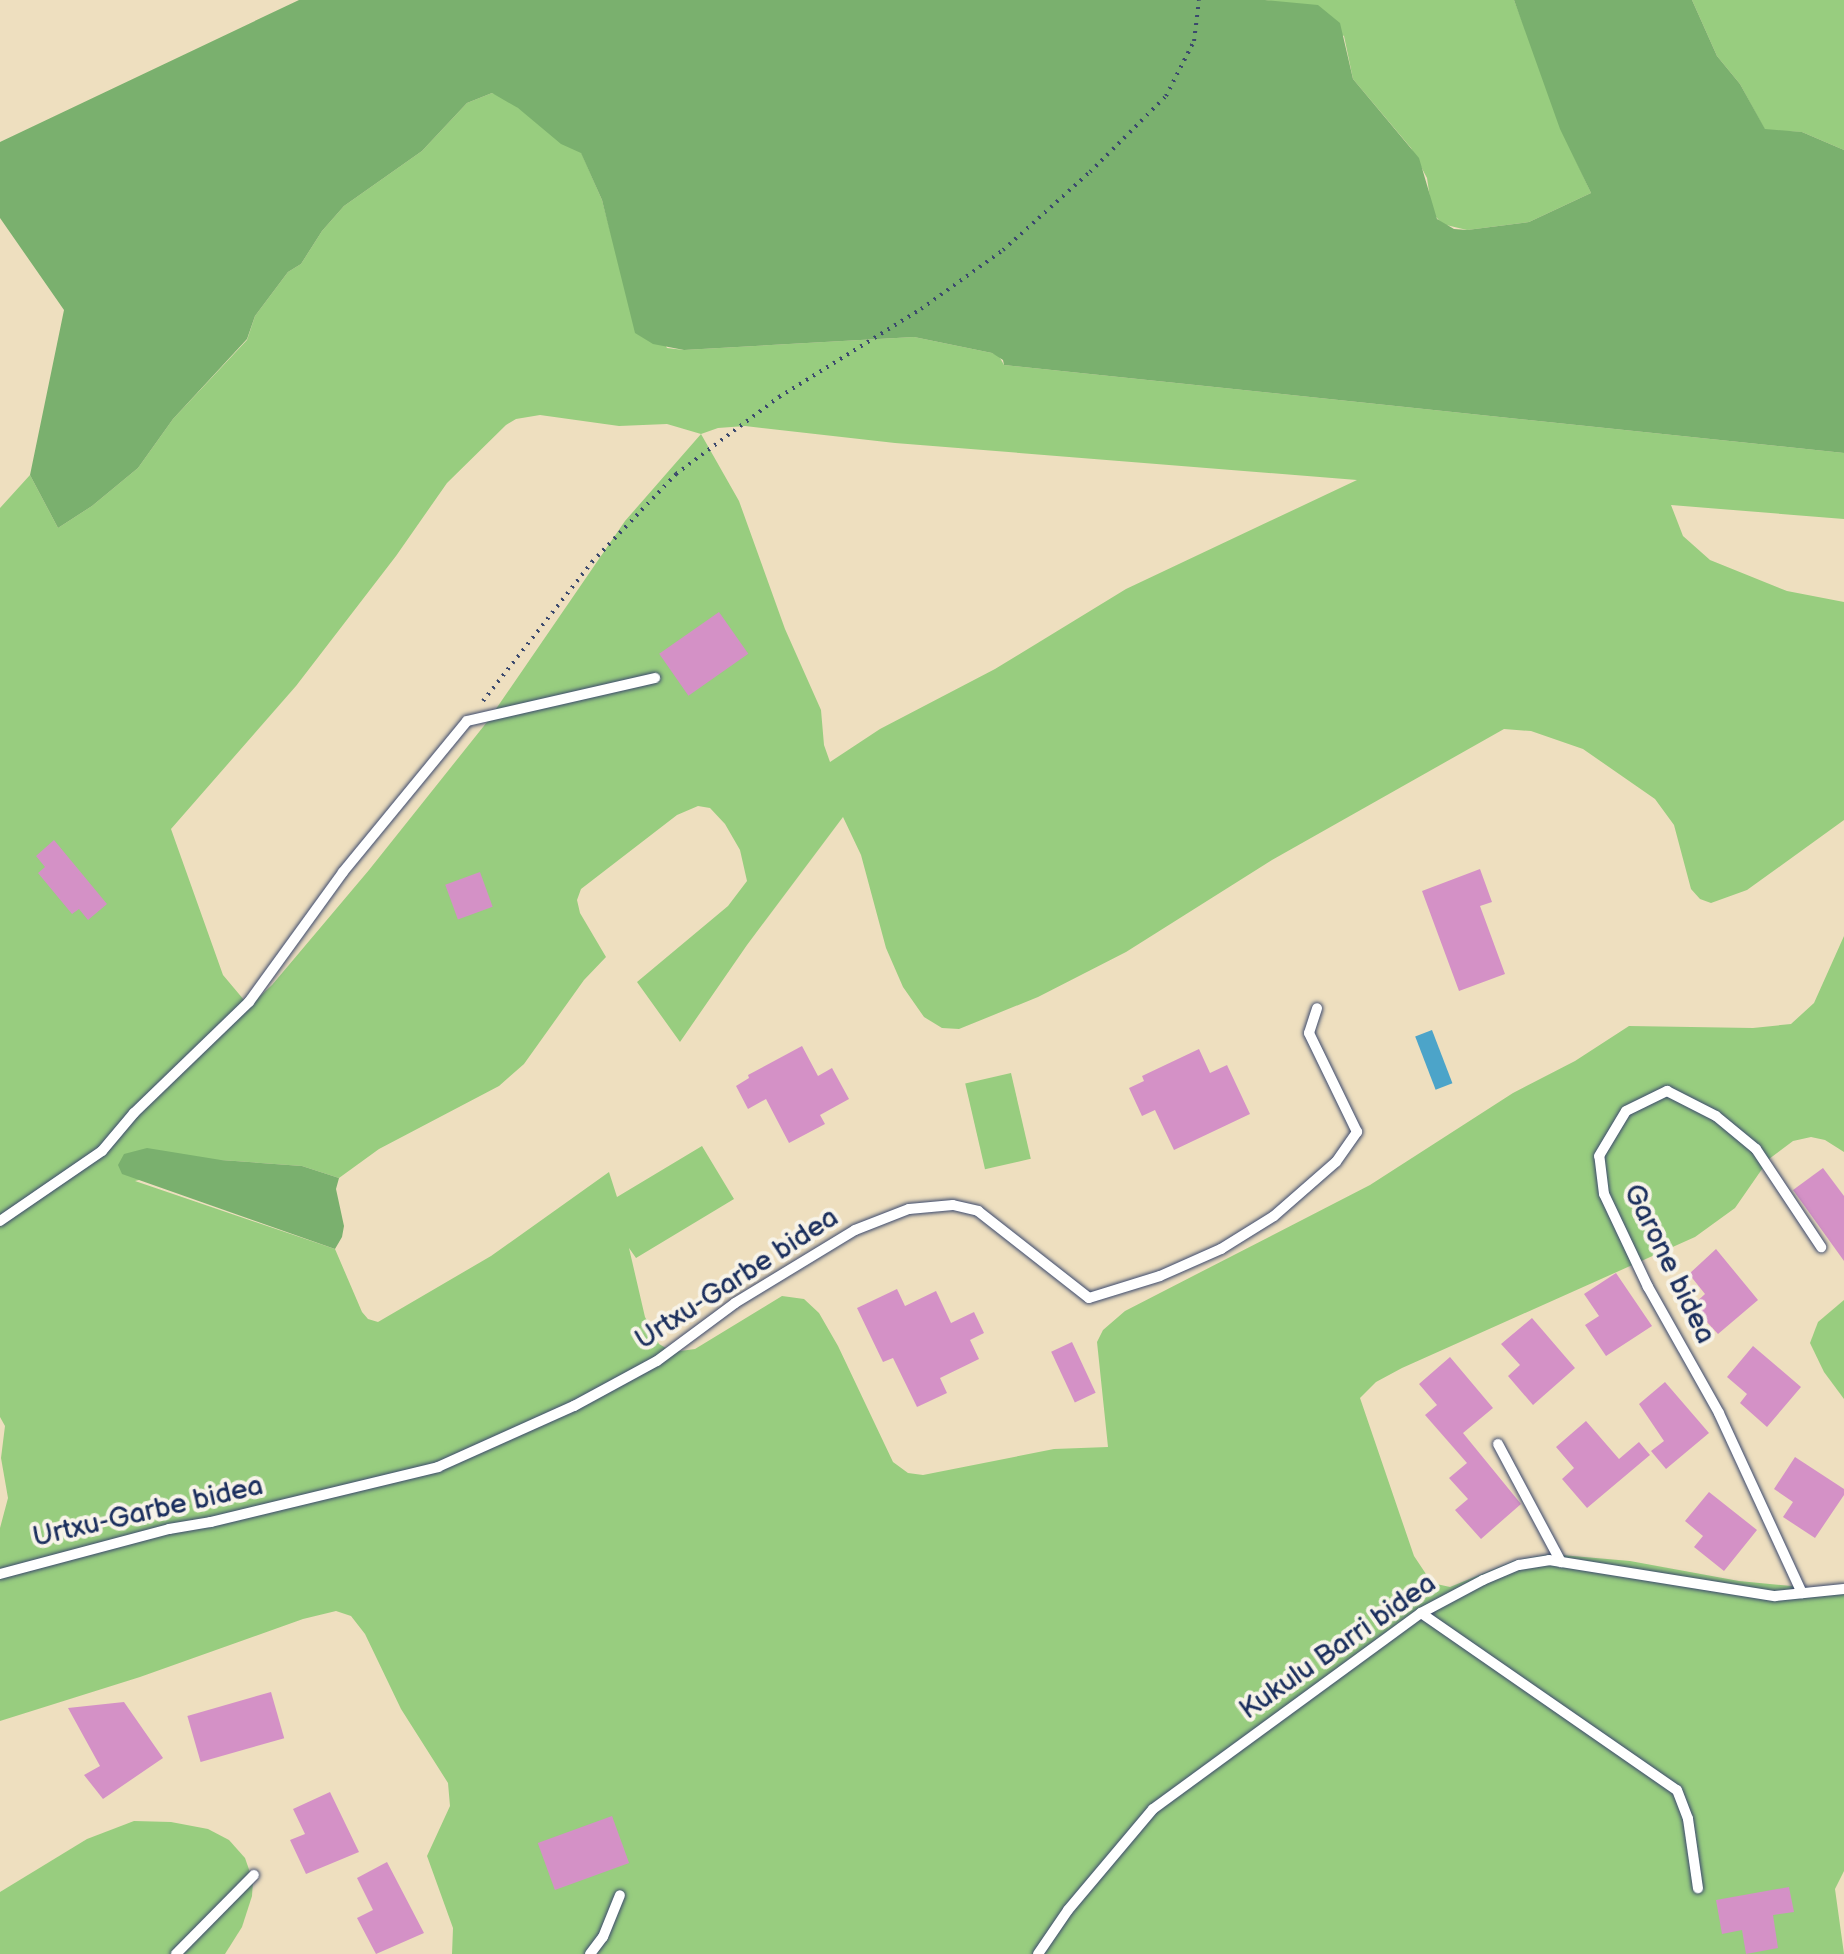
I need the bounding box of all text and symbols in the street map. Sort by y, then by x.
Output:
street label: Garone bidea [1616,1179,1722,1349]
street label: Urtxu-Garbe bidea [629,1201,845,1357]
street label: Urtxu-Garbe bidea [30,1469,266,1555]
street label: Kukulu Barri bidea [1233,1567,1443,1727]

